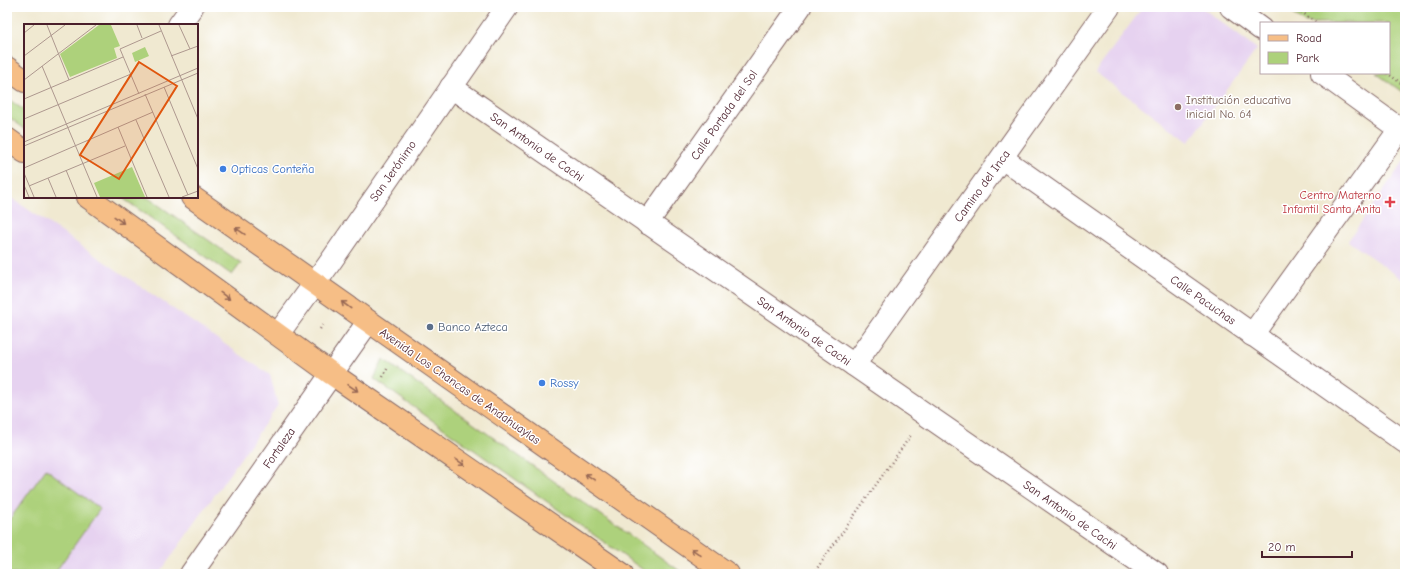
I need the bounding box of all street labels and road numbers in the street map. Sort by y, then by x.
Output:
street label: Calle Portada del Sol [688,67,760,163]
street label: San Antonio de Cachi [487,109,587,185]
street label: San Jerónimo [367,138,419,204]
street label: Camino del Inca [951,147,1013,225]
street label: Calle Pacuchas [1168,272,1238,328]
street label: San Antonio de Cachi [754,293,854,369]
street label: Avenida Los Chancas de Andahuaylas [377,325,543,447]
street label: Fortaleza [260,425,298,471]
street label: San Antonio de Cachi [1020,477,1120,553]

